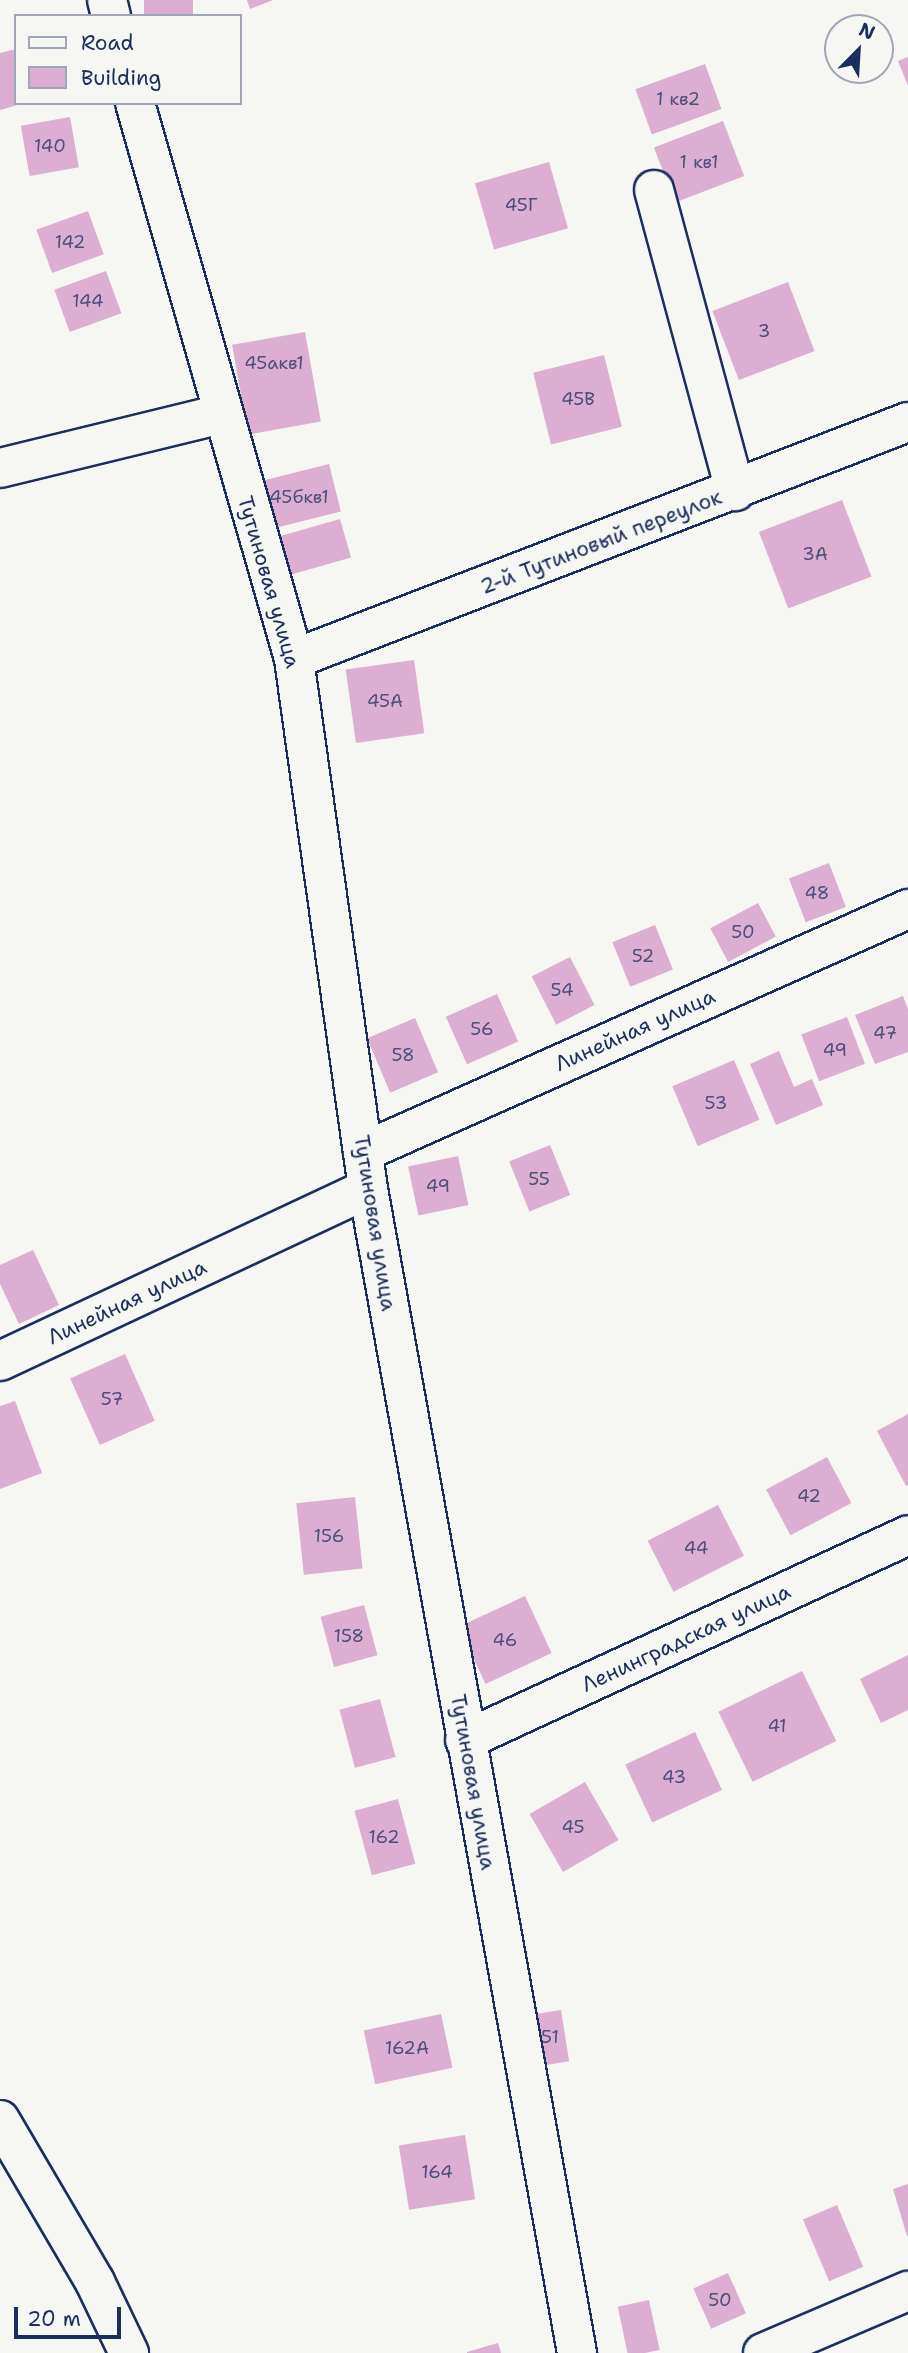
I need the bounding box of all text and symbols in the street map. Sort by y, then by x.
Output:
legend [14,14,242,105]
north arrow [824,14,894,84]
text: N [855,17,879,46]
text: Road [81,29,134,57]
text: Building [81,64,161,92]
house number: 1 кв2 [656,88,700,110]
house number: 140 [34,135,66,157]
house number: 1 кв1 [680,151,718,173]
house number: 45Г [505,194,537,216]
house number: 142 [55,231,85,253]
house number: 144 [72,290,104,312]
house number: 3 [758,320,770,342]
house number: 45акв1 [244,352,304,374]
house number: 45В [561,388,595,410]
street label: 2-й Тутиновый переулок [477,484,725,600]
house number: 45бкв1 [269,486,329,508]
street label: Тутиновая улица [232,493,306,671]
house number: 3А [802,543,828,565]
house number: 45А [367,690,403,712]
house number: 48 [805,882,829,904]
house number: 50 [731,921,755,943]
house number: 52 [632,945,654,967]
house number: 54 [550,979,574,1001]
street label: Линейная улица [551,983,719,1077]
house number: 56 [470,1018,494,1040]
house number: 47 [873,1022,897,1044]
house number: 49 [823,1039,847,1061]
house number: 58 [391,1044,415,1066]
house number: 53 [705,1092,727,1114]
street label: Тутиновая улица [349,1133,401,1313]
house number: 55 [528,1168,550,1190]
house number: 49 [426,1175,450,1197]
street label: Линейная улица [44,1254,210,1350]
house number: 57 [101,1388,123,1410]
house number: 42 [797,1485,821,1507]
house number: 156 [314,1525,344,1547]
house number: 44 [684,1537,708,1559]
street label: Ленинградская улица [578,1578,794,1698]
house number: 158 [334,1625,364,1647]
house number: 46 [493,1629,517,1651]
street label: Тутиновая улица [445,1692,501,1872]
house number: 41 [767,1715,787,1737]
house number: 43 [662,1766,686,1788]
house number: 45 [561,1816,585,1838]
house number: 162 [369,1826,399,1848]
house number: 51 [541,2026,559,2048]
house number: 162А [385,2037,429,2059]
house number: 164 [421,2161,453,2183]
house number: 50 [708,2289,732,2311]
scale bar [18,2294,124,2338]
text: 20 m [27,2305,81,2333]

